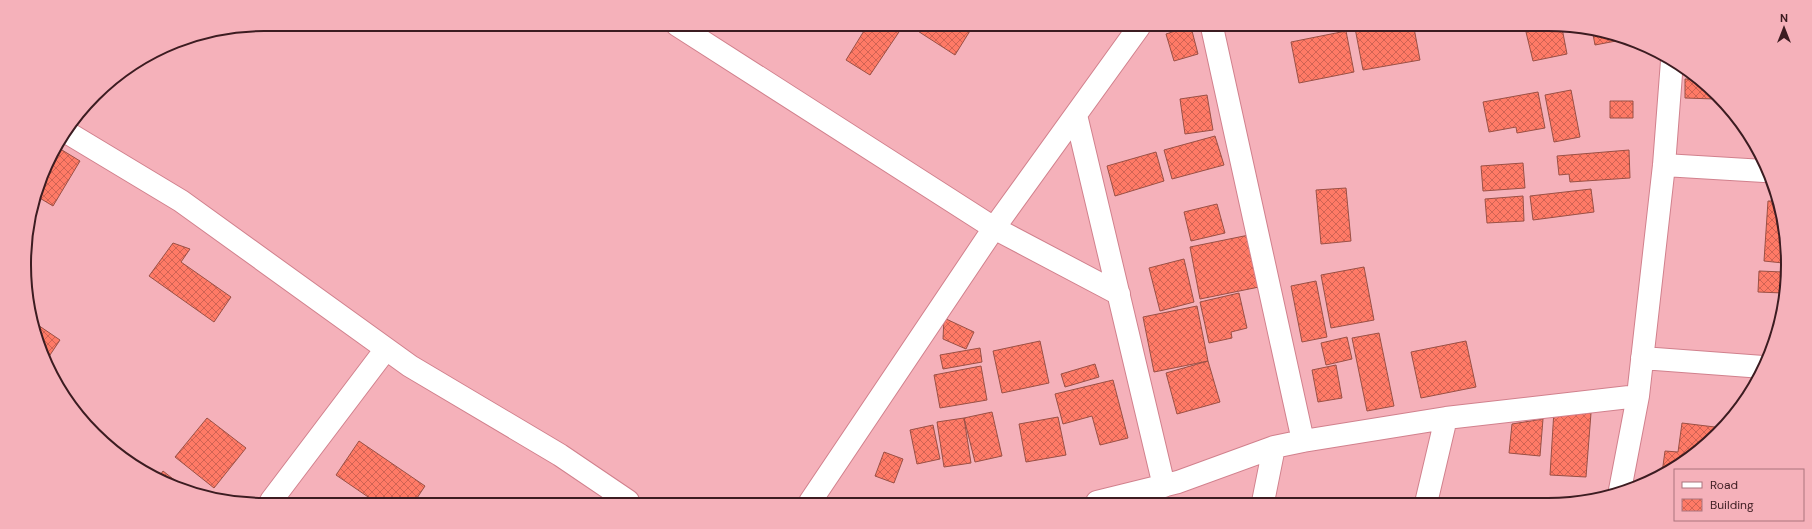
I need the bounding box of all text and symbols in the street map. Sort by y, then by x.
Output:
north arrow [1764,8,1804,48]
text: N [1780,11,1788,25]
legend [1674,469,1804,521]
text: Road [1710,477,1738,493]
text: Building [1710,497,1754,513]

